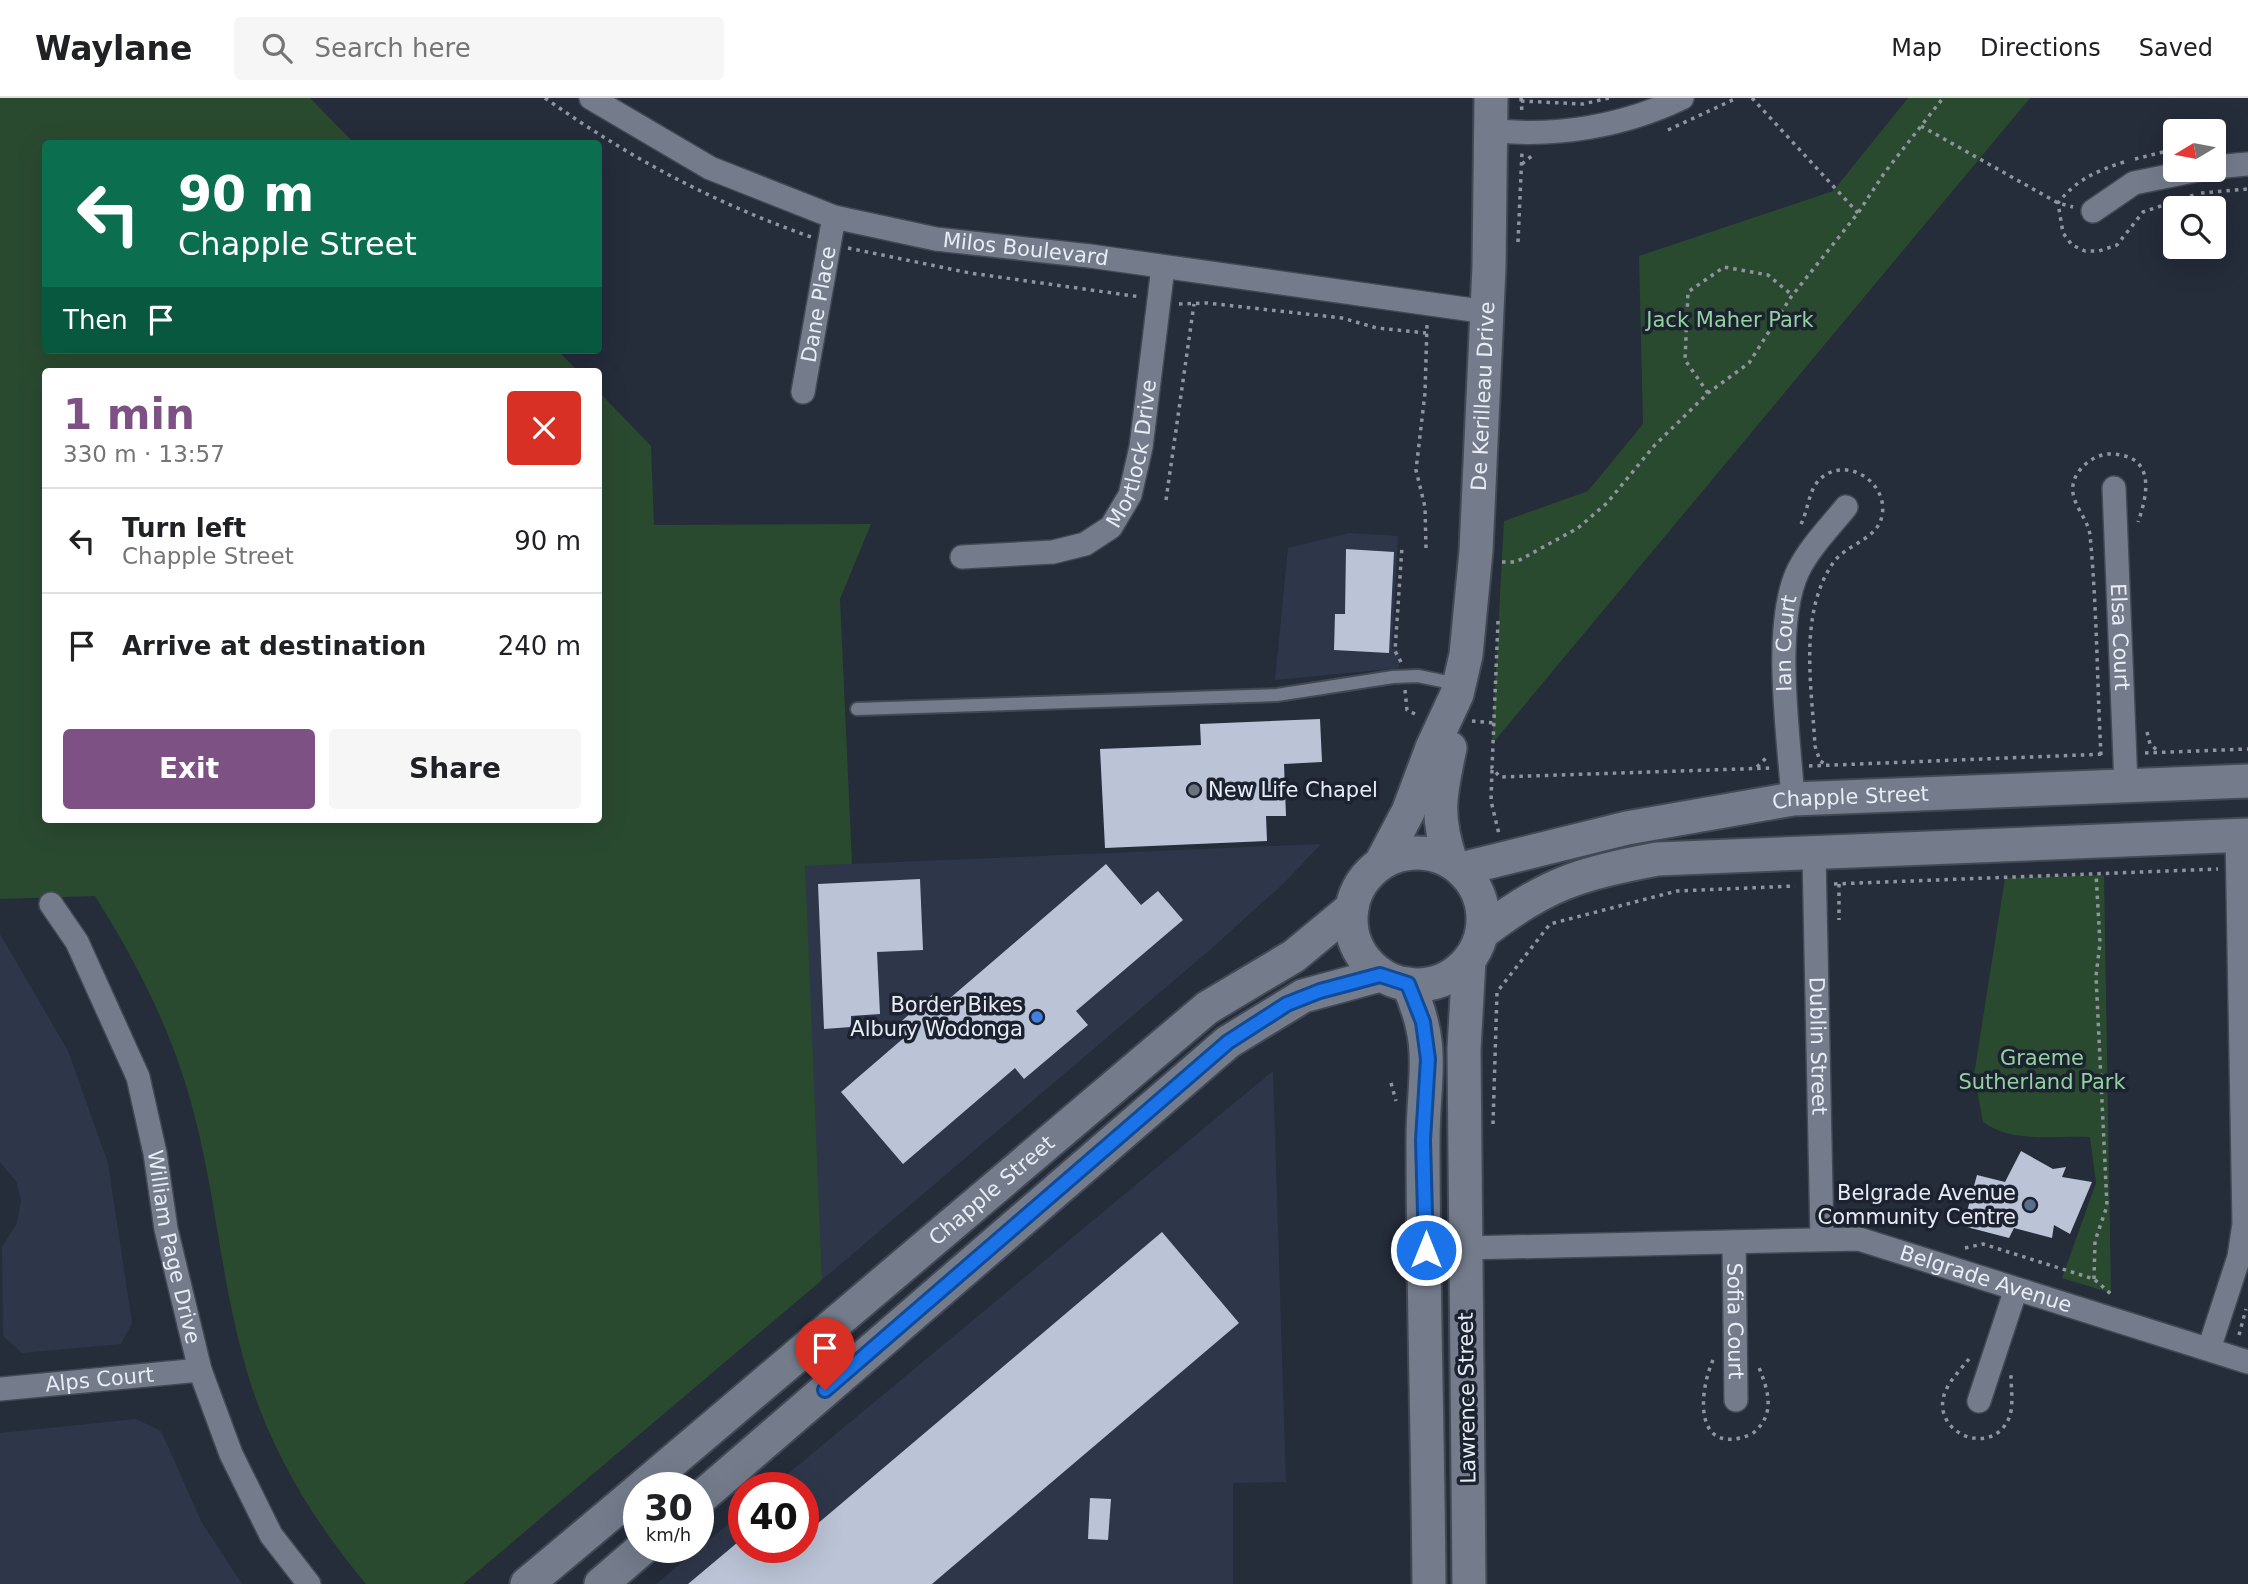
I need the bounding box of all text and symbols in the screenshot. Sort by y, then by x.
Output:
search box [234,17,724,80]
text: Waylane [35,29,192,68]
icon: search [258,29,296,67]
text: Search here [314,33,471,63]
text: Map [1891,34,1942,62]
text: Directions [1980,34,2101,62]
text: Saved [2139,34,2213,62]
north arrow [2163,119,2226,182]
map controls [2163,119,2226,259]
text: 90 m [178,166,314,223]
icon: left [63,168,154,259]
button: search [2163,196,2226,259]
text: Chapple Street [178,225,417,263]
street label: Milos Boulevard [942,228,1110,270]
street label: Dane Place [796,244,841,364]
icon: arrive [142,301,180,339]
street label: De Kerilleau Drive [1467,301,1499,491]
text: Then [63,305,128,335]
park label: Jack Maher Park [1644,308,1815,332]
street label: Mortlock Drive [1101,378,1161,532]
text: 1 min [63,390,195,439]
button: close [507,391,581,465]
text: 330 m · 13:57 [63,441,225,467]
text: Turn left [122,513,246,543]
icon: left [63,522,101,560]
text: 90 m [514,526,581,556]
text: Chapple Street [122,543,294,569]
street label: Elsa Court [2106,583,2134,691]
street label: Ian Court [1772,593,1802,692]
icon: arrive [63,627,101,665]
text: Arrive at destination [122,631,426,661]
text: 240 m [498,631,581,661]
button: Exit [63,729,315,809]
button: Share [329,729,581,809]
place label: New Life Chapel [1208,778,1378,802]
marker: New Life Chapel [1186,782,1202,798]
street label: Chapple Street [1770,782,1929,814]
street label: Dublin Street [1805,977,1831,1115]
place label: Border Bikes Albury Wodonga [850,993,1023,1041]
marker: Border Bikes Albury Wodonga [1029,1009,1045,1025]
park label: Graeme Sutherland Park [1958,1046,2126,1094]
street label: Chapple Street [924,1131,1059,1250]
street label: William Page Drive [143,1149,205,1346]
place label: Belgrade Avenue Community Centre [1818,1181,2016,1229]
marker: Belgrade Avenue Community Centre [2022,1197,2038,1213]
position arrow [1389,1213,1463,1287]
street label: Belgrade Avenue [1897,1241,2075,1317]
street label: Sofia Court [1722,1262,1748,1380]
street label: Lawrence Street [1454,1312,1480,1484]
pin [795,1318,855,1390]
icon: arrive [806,1329,844,1367]
street label: Alps Court [44,1362,155,1397]
speed limit sign: 40 [728,1472,819,1563]
text: 30 [644,1488,693,1528]
text: km/h [646,1524,691,1545]

